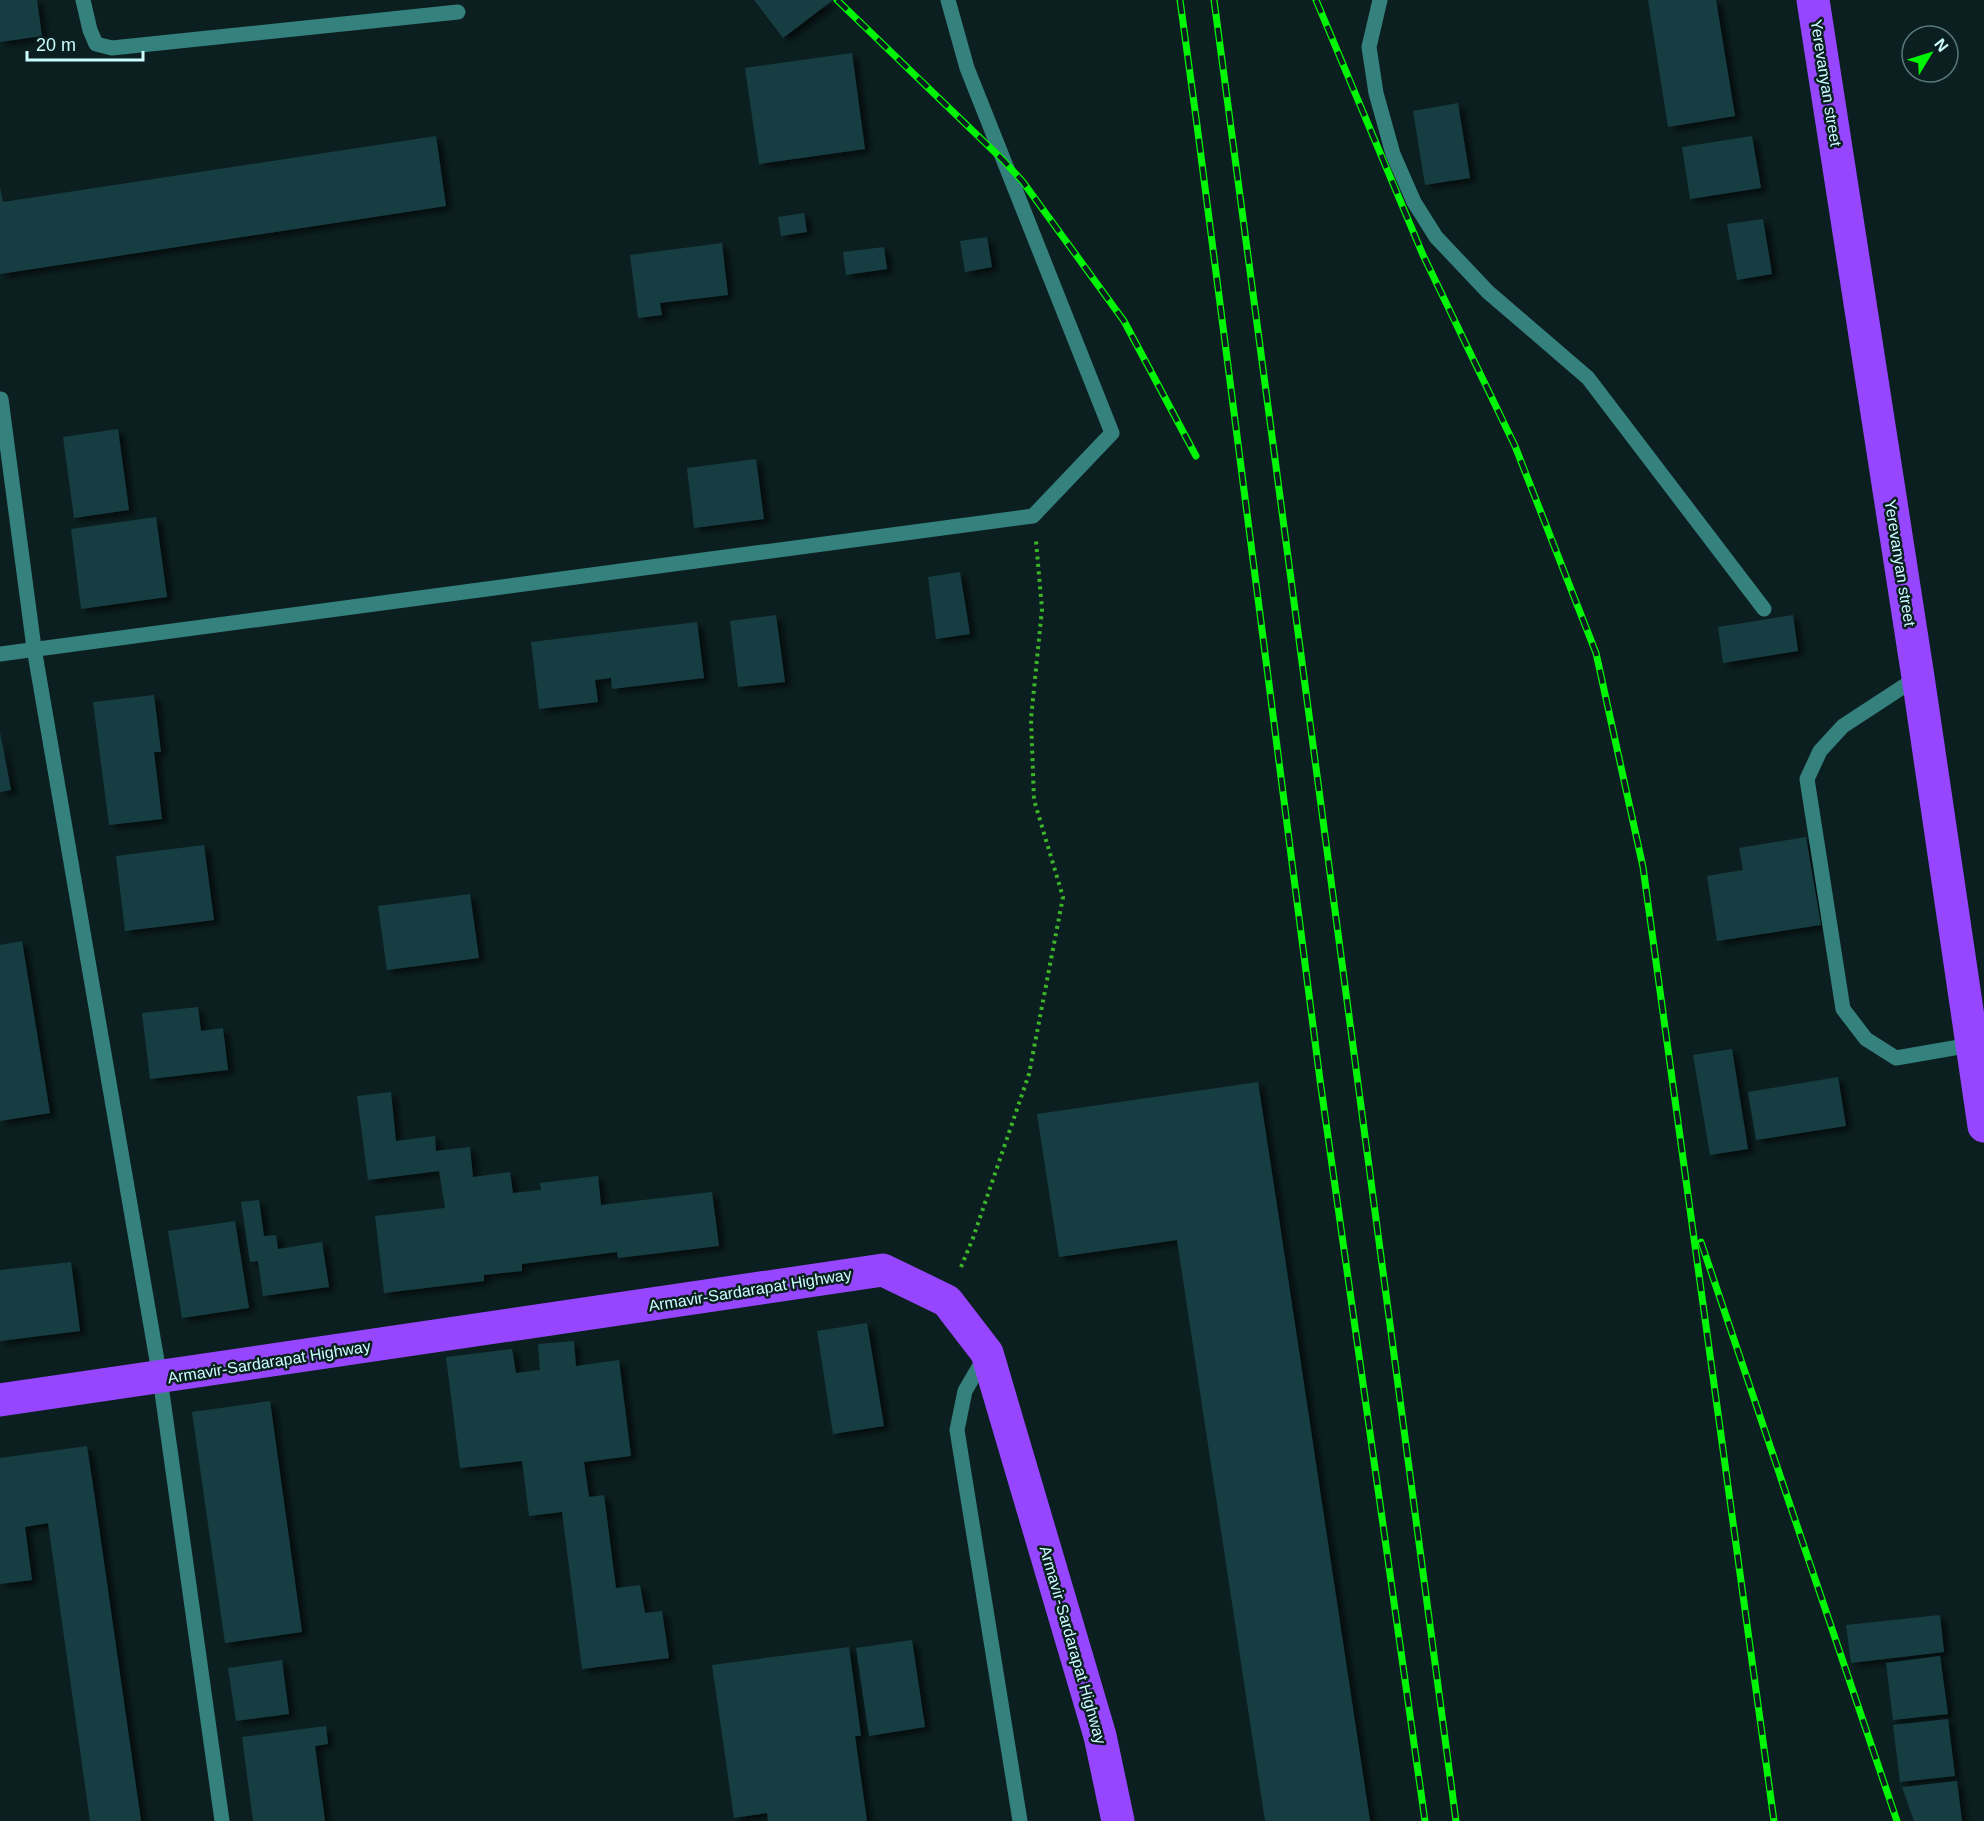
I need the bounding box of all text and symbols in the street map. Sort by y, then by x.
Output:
street label: Yerevanyan street [1808,18,1845,148]
scale bar [27,24,142,62]
north arrow [1900,24,1960,84]
text: 20 m [36,35,76,55]
text: N [1931,35,1952,55]
street label: Yerevanyan street [1882,498,1919,628]
street label: Armavir-Sardarapat Highway [647,1266,853,1314]
street label: Armavir-Sardarapat Highway [166,1338,372,1386]
street label: Armavir-Sardarapat Highway [1037,1544,1109,1746]

